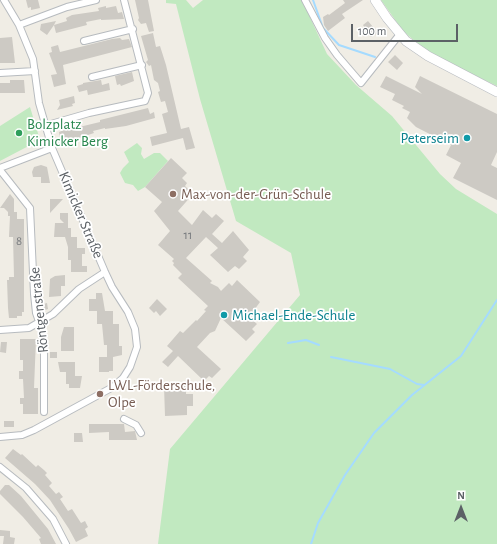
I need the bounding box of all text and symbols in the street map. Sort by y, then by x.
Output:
scale bar [353,16,460,42]
text: 100 m [358,25,386,37]
place label: Bolzplatz Kimicker Berg [27,115,108,150]
marker: Bolzplatz Kimicker Berg [14,128,24,138]
place label: Peterseim [400,129,459,147]
marker: Peterseim [462,133,472,143]
street label: Kimicker Straße [55,169,107,261]
place label: Max-von-der-Grün-Schule [181,185,331,203]
marker: Max-von-der-Grün-Schule [168,189,178,199]
house number: 11 [184,227,192,243]
house number: 8 [16,233,22,249]
street label: Röntgenstraße [26,266,52,354]
place label: Michael-Ende-Schule [232,306,355,324]
marker: Michael-Ende-Schule [219,310,229,320]
place label: LWL-Förderschule, Olpe [108,376,215,411]
marker: LWL-Förderschule, Olpe [95,389,105,399]
north arrow [441,488,481,528]
text: N [457,490,465,501]

